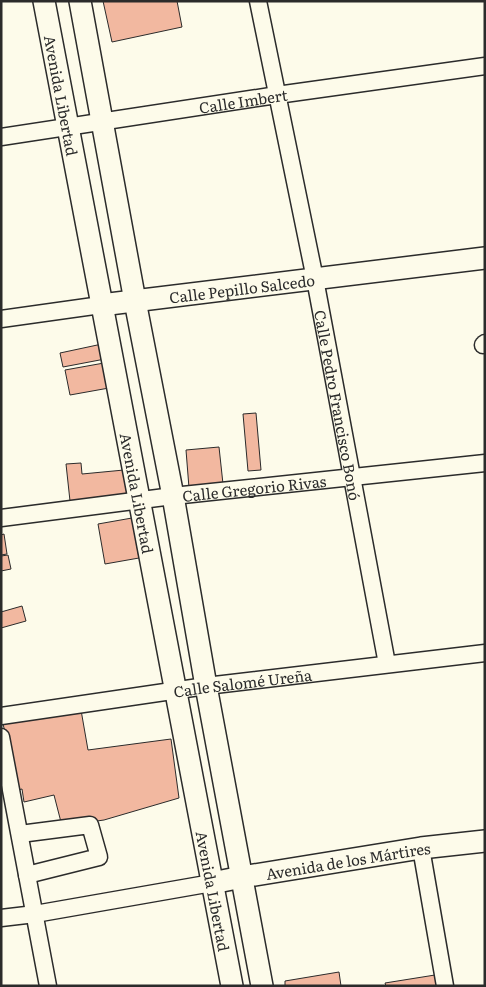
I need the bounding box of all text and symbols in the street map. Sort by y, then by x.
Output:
street label: Avenida Libertad [39,33,85,158]
street label: Calle Imbert [197,82,289,118]
street label: Calle Pepillo Salcedo [168,267,316,308]
street label: Calle Pedro Francisco Bonó [309,308,368,502]
street label: Avenida Libertad [115,431,161,555]
street label: Calle Gregorio Rivas [181,468,327,506]
street label: Calle Salomé Ureña [172,662,314,702]
street label: Avenida Libertad [191,829,237,953]
street label: Avenida de los Mártires [264,836,432,884]

